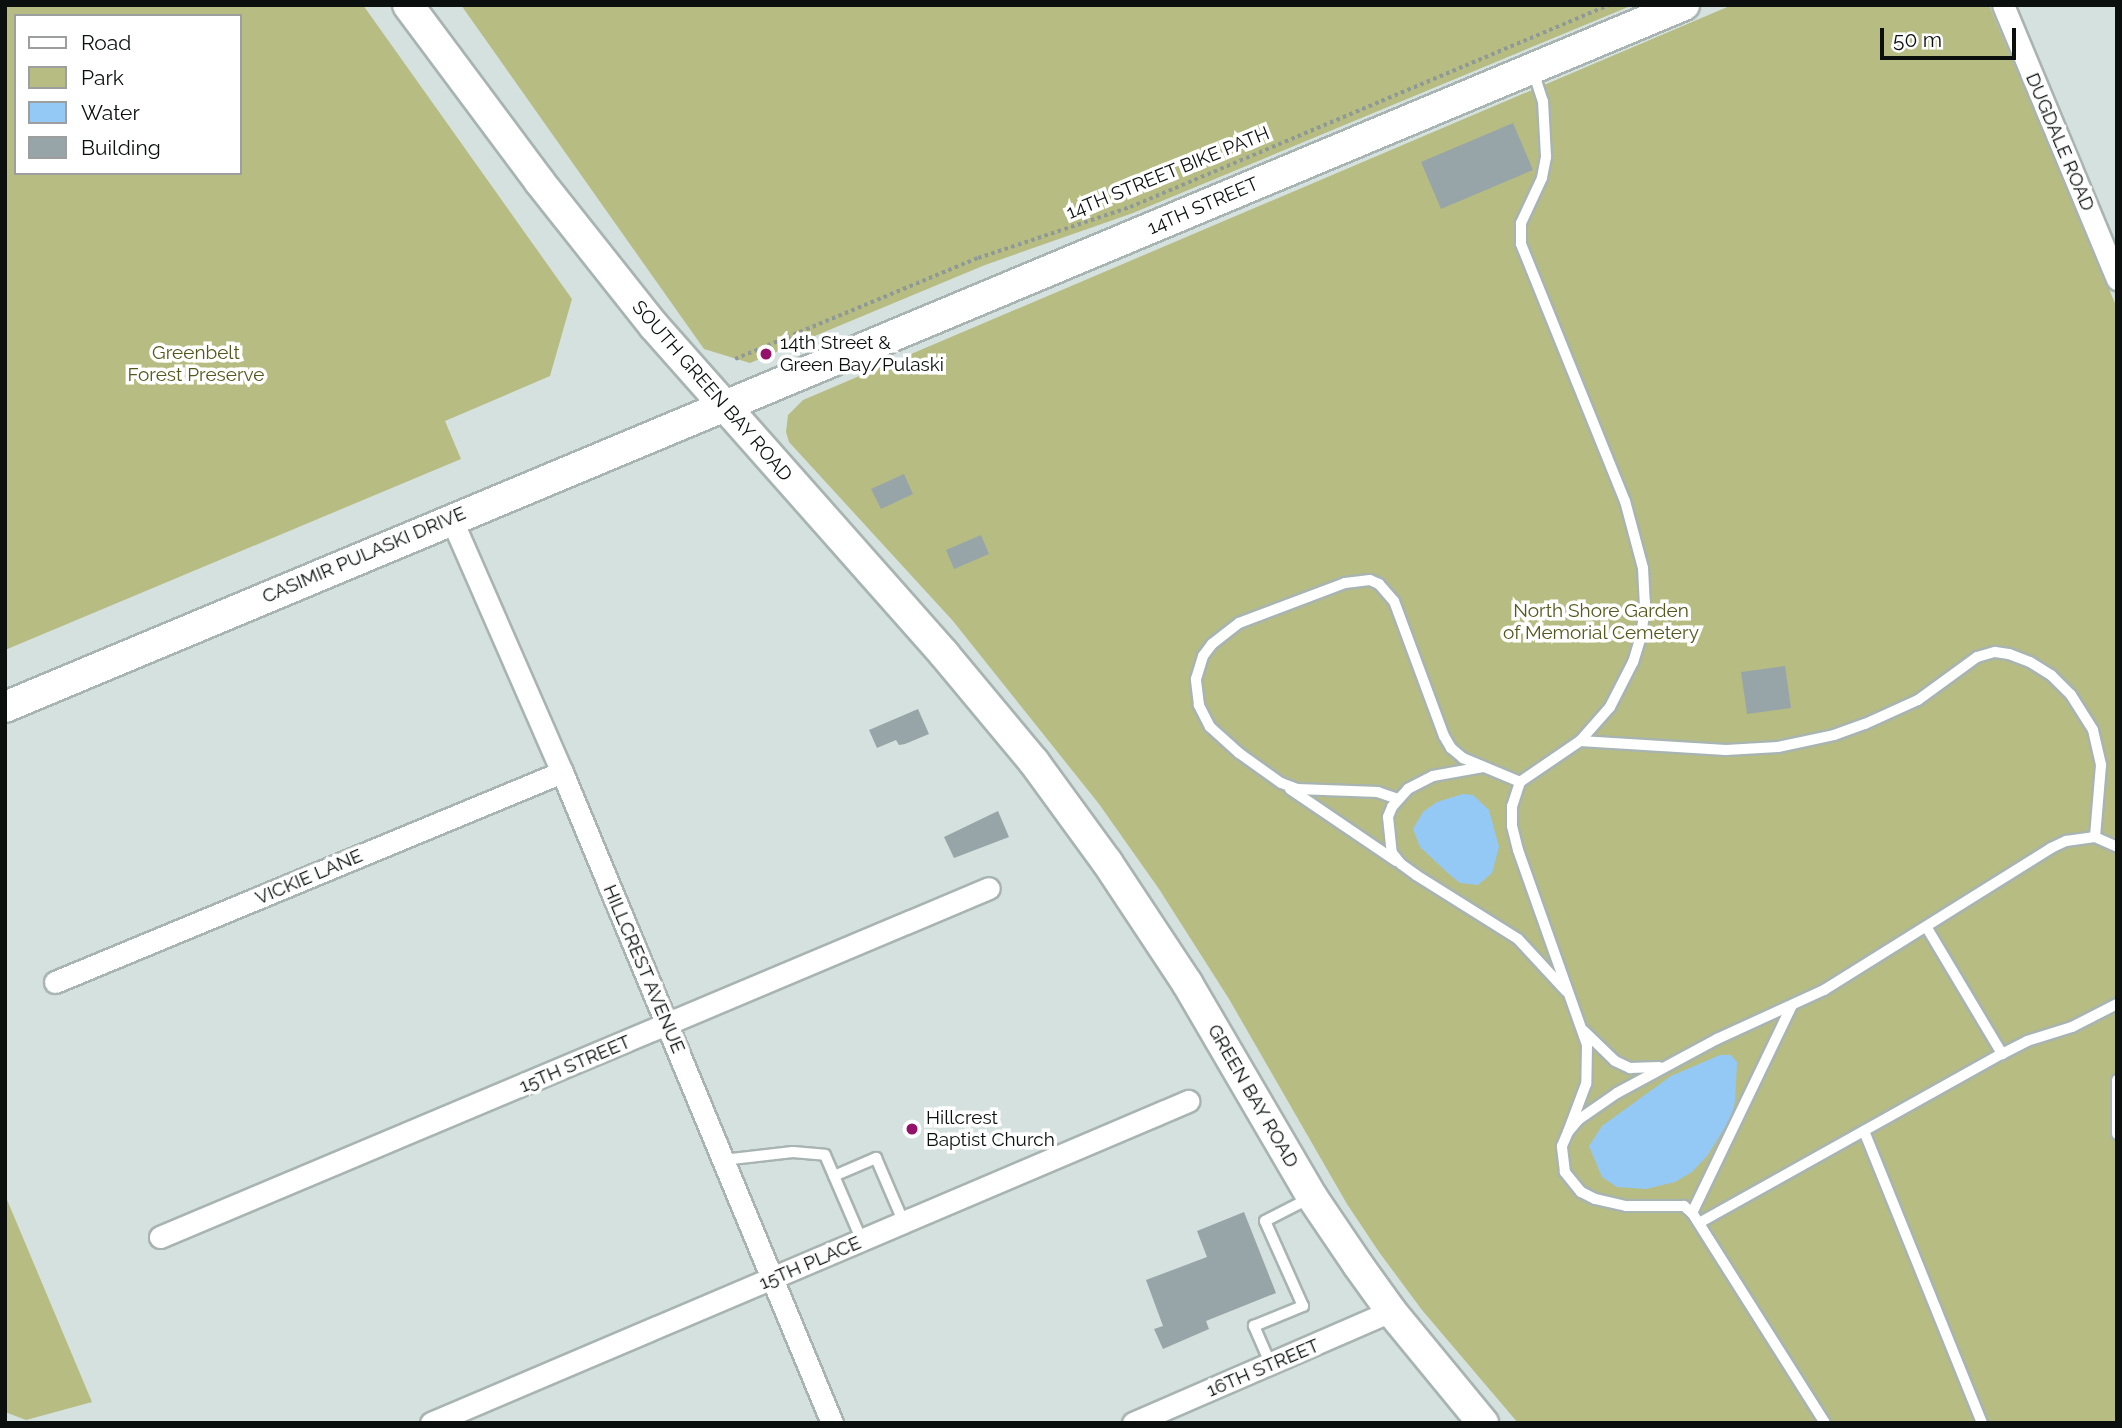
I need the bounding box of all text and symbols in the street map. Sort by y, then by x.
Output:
legend [14,14,242,175]
scale bar [1884,14,2021,58]
text: 50 m [1893,27,1942,52]
text: Road [81,30,131,55]
text: Park [81,65,124,90]
street label: DUGDALE ROAD [2021,70,2099,214]
text: Water [81,100,140,125]
street label: 14TH STREET BIKE PATH [1063,122,1273,224]
text: Building [81,135,161,160]
street label: 14TH STREET [1144,172,1262,240]
street label: SOUTH GREEN BAY ROAD [627,296,797,486]
place label: 14th Street & Green Bay/Pulaski [780,332,944,376]
park label: Greenbelt Forest Preserve [127,342,265,386]
marker: 14th Street & Green Bay/Pulaski [758,346,774,362]
street label: CASIMIR PULASKI DRIVE [259,502,469,608]
park label: North Shore Garden of Memorial Cemetery [1503,600,1699,644]
street label: VICKIE LANE [252,844,366,910]
street label: HILLCREST AVENUE [598,881,690,1057]
street label: GREEN BAY ROAD [1203,1020,1303,1172]
street label: 15TH STREET [516,1030,634,1098]
place label: Hillcrest Baptist Church [926,1107,1055,1151]
marker: Hillcrest Baptist Church [904,1121,920,1137]
street label: 15TH PLACE [756,1231,864,1295]
street label: 16TH STREET [1203,1334,1323,1402]

